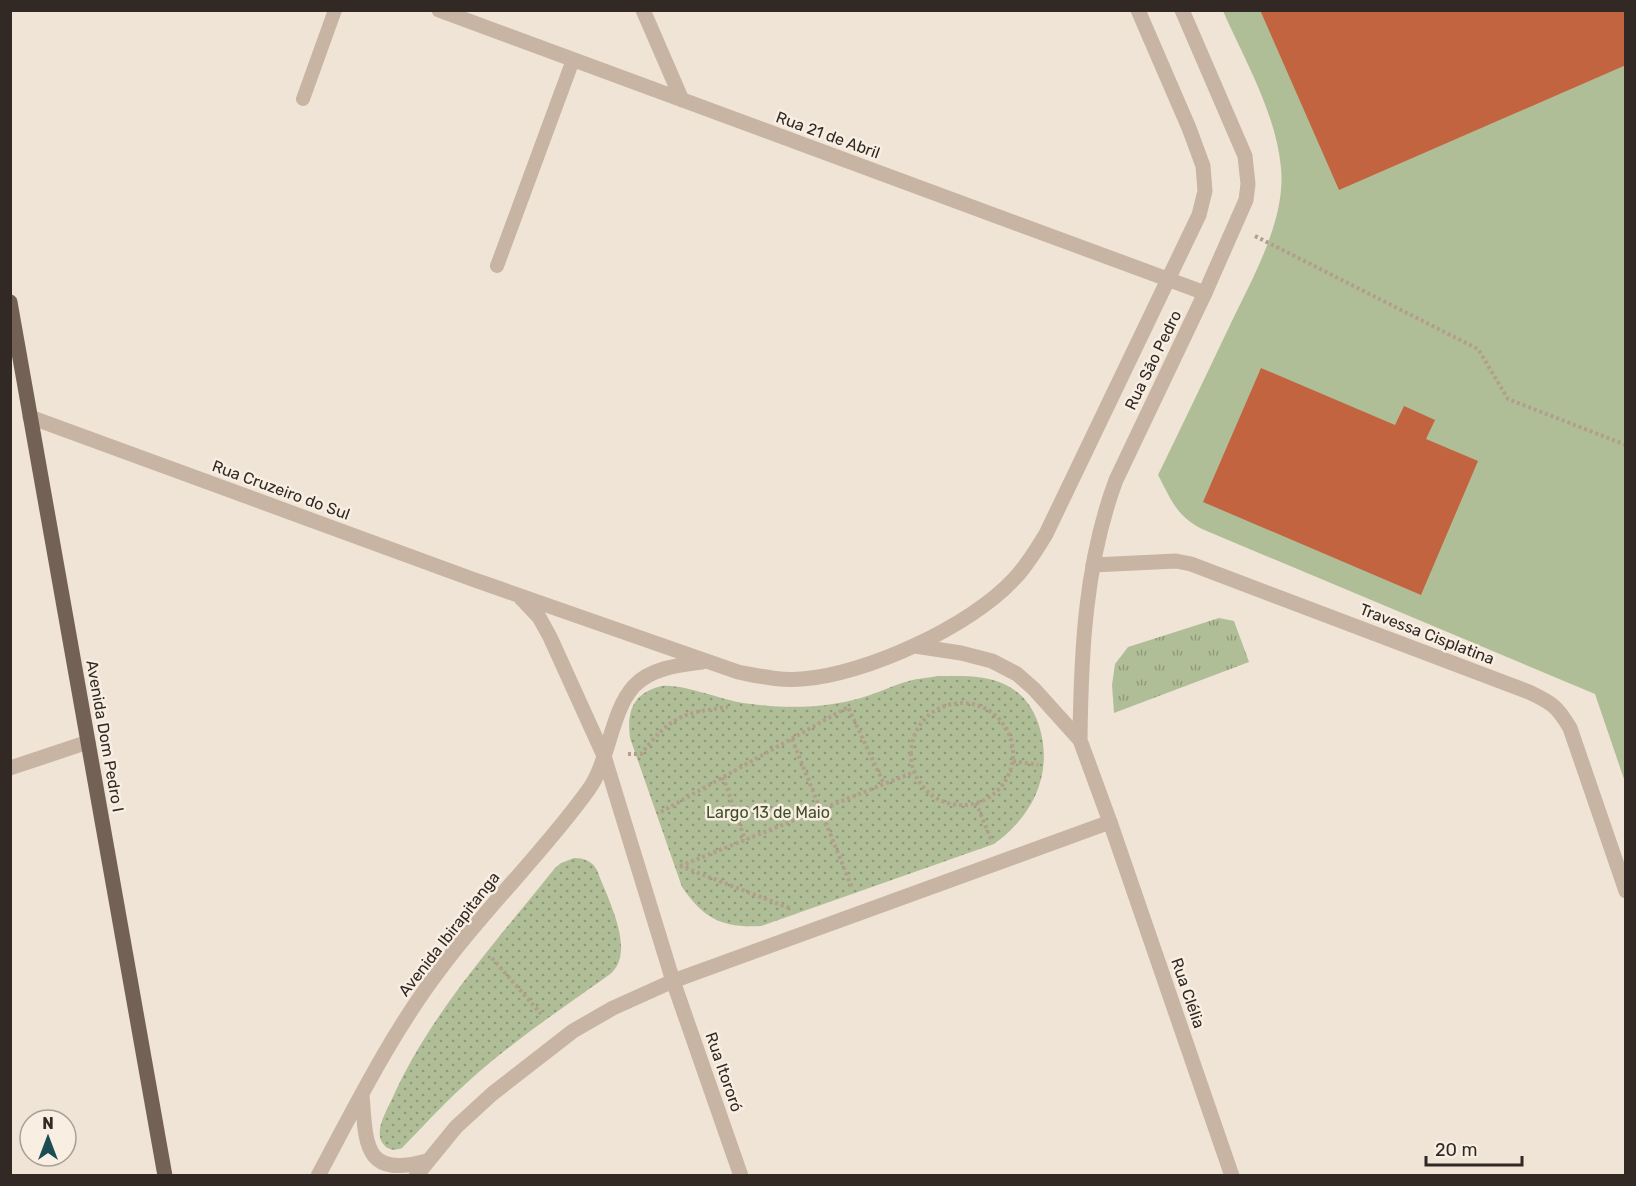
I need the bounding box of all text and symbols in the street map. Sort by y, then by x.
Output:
street label: Rua 21 de Abril [773,107,883,163]
street label: Rua São Pedro [1121,307,1185,413]
street label: Rua Cruzeiro do Sul [210,456,352,524]
street label: Travessa Cisplatina [1357,600,1497,668]
street label: Avenida Dom Pedro I [82,659,128,813]
park label: Largo 13 de Maio [706,803,830,822]
street label: Avenida Ibirapitanga [395,868,503,1000]
street label: Rua Clélia [1167,955,1209,1031]
street label: Rua Itororó [702,1030,746,1114]
north arrow [18,1108,78,1168]
text: N [42,1114,54,1133]
scale bar [1426,1129,1522,1167]
text: 20 m [1435,1139,1477,1161]

